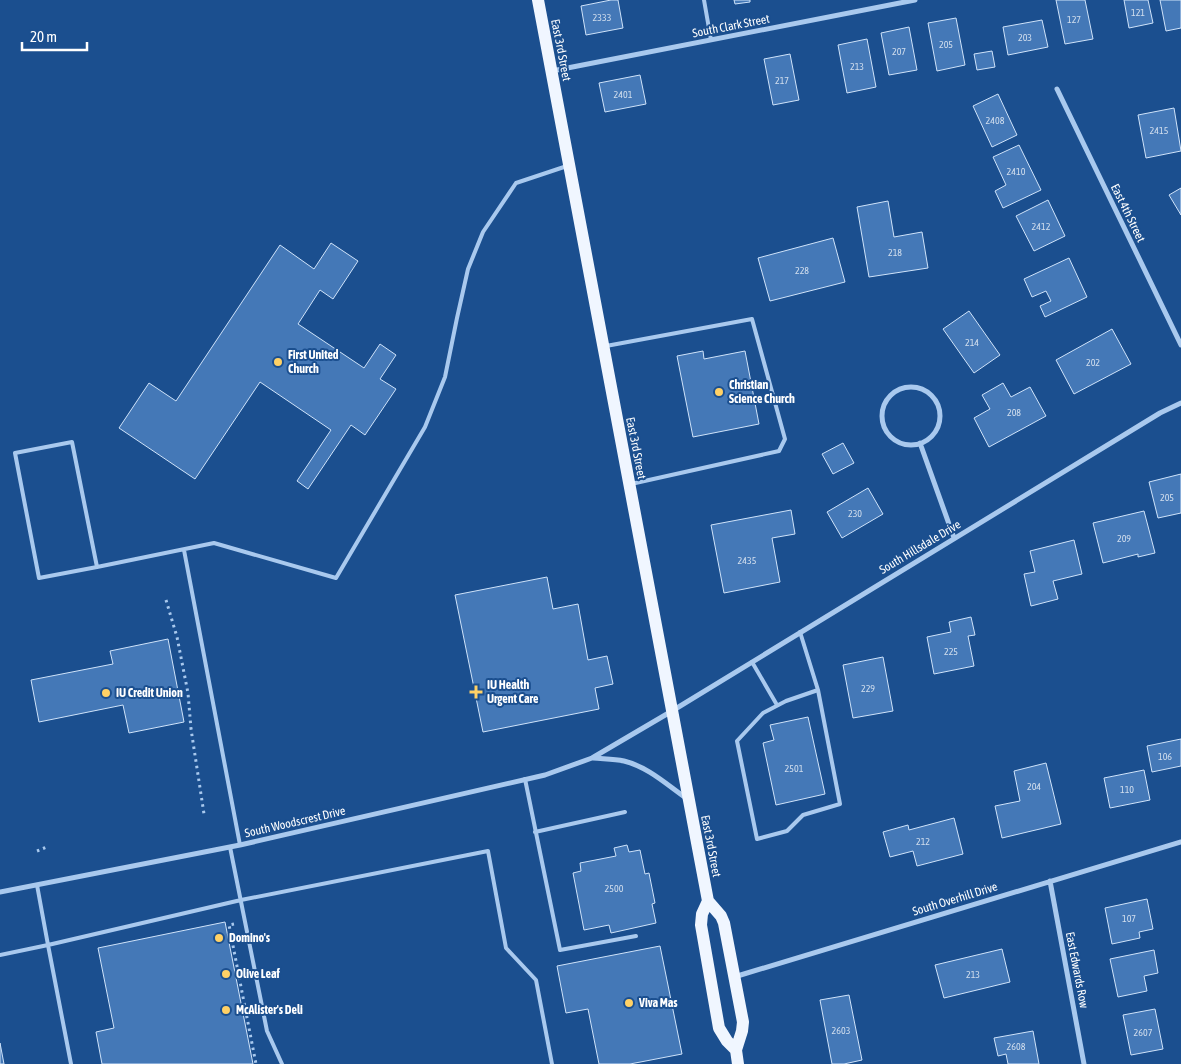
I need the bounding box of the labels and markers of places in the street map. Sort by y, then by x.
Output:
place label: First United Church [288,348,339,376]
marker: First United Church [272,356,284,368]
place label: Christian Science Church [729,378,795,406]
marker: Christian Science Church [713,386,725,398]
place label: IU Health Urgent Care [487,678,539,706]
marker: IU Health Urgent Care [469,685,483,699]
place label: IU Credit Union [116,686,183,700]
marker: IU Credit Union [100,687,112,699]
place label: Domino's [229,931,271,945]
marker: Domino's [213,932,225,944]
place label: Olive Leaf [236,967,281,981]
marker: Olive Leaf [220,968,232,980]
place label: Viva Mas [638,996,678,1010]
marker: Viva Mas [623,997,635,1009]
place label: McAlister's Deli [236,1003,303,1017]
marker: McAlister's Deli [220,1004,232,1016]

